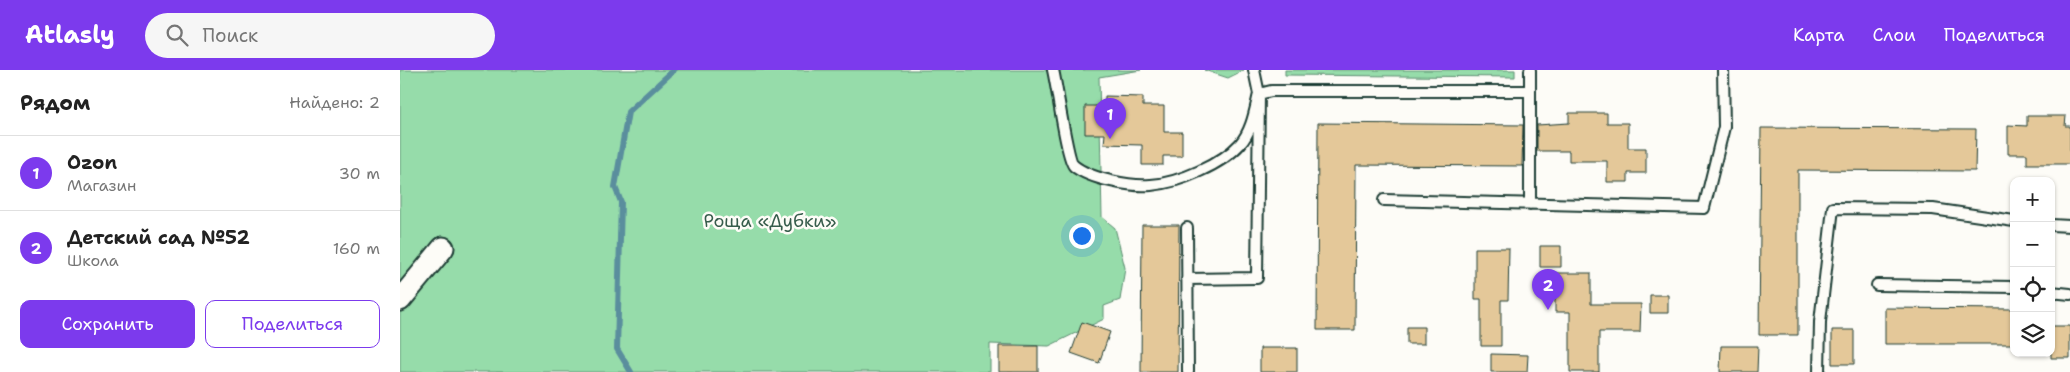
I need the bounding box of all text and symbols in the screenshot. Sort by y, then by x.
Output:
search box [145,13,495,58]
text: Atlasly [25,19,115,51]
icon: search [163,21,191,49]
text: Поиск [203,23,258,48]
text: Карта [1793,23,1844,47]
text: Слои [1872,23,1916,47]
text: Поделиться [1944,23,2045,47]
text: Рядом [20,89,90,117]
text: Найдено: 2 [289,92,380,113]
pin: 1 [1094,98,1126,139]
text: Ozon [67,150,117,175]
text: 1 [32,163,40,184]
text: 30 m [339,163,380,184]
text: Магазин [67,175,136,196]
map controls [2010,177,2055,357]
button: + [2010,177,2055,222]
park label: Роща «Дубки» [704,209,836,233]
button: − [2010,222,2055,267]
your location [1069,223,1095,249]
text: Детский сад №52 [67,225,250,250]
text: 2 [30,238,42,259]
text: 160 m [333,238,380,259]
text: Школа [67,250,119,271]
button: locate [2010,267,2055,312]
pin: 2 [1532,269,1564,310]
button: Сохранить [20,300,195,348]
button: Поделиться [205,300,380,348]
button: layers [2010,312,2055,357]

